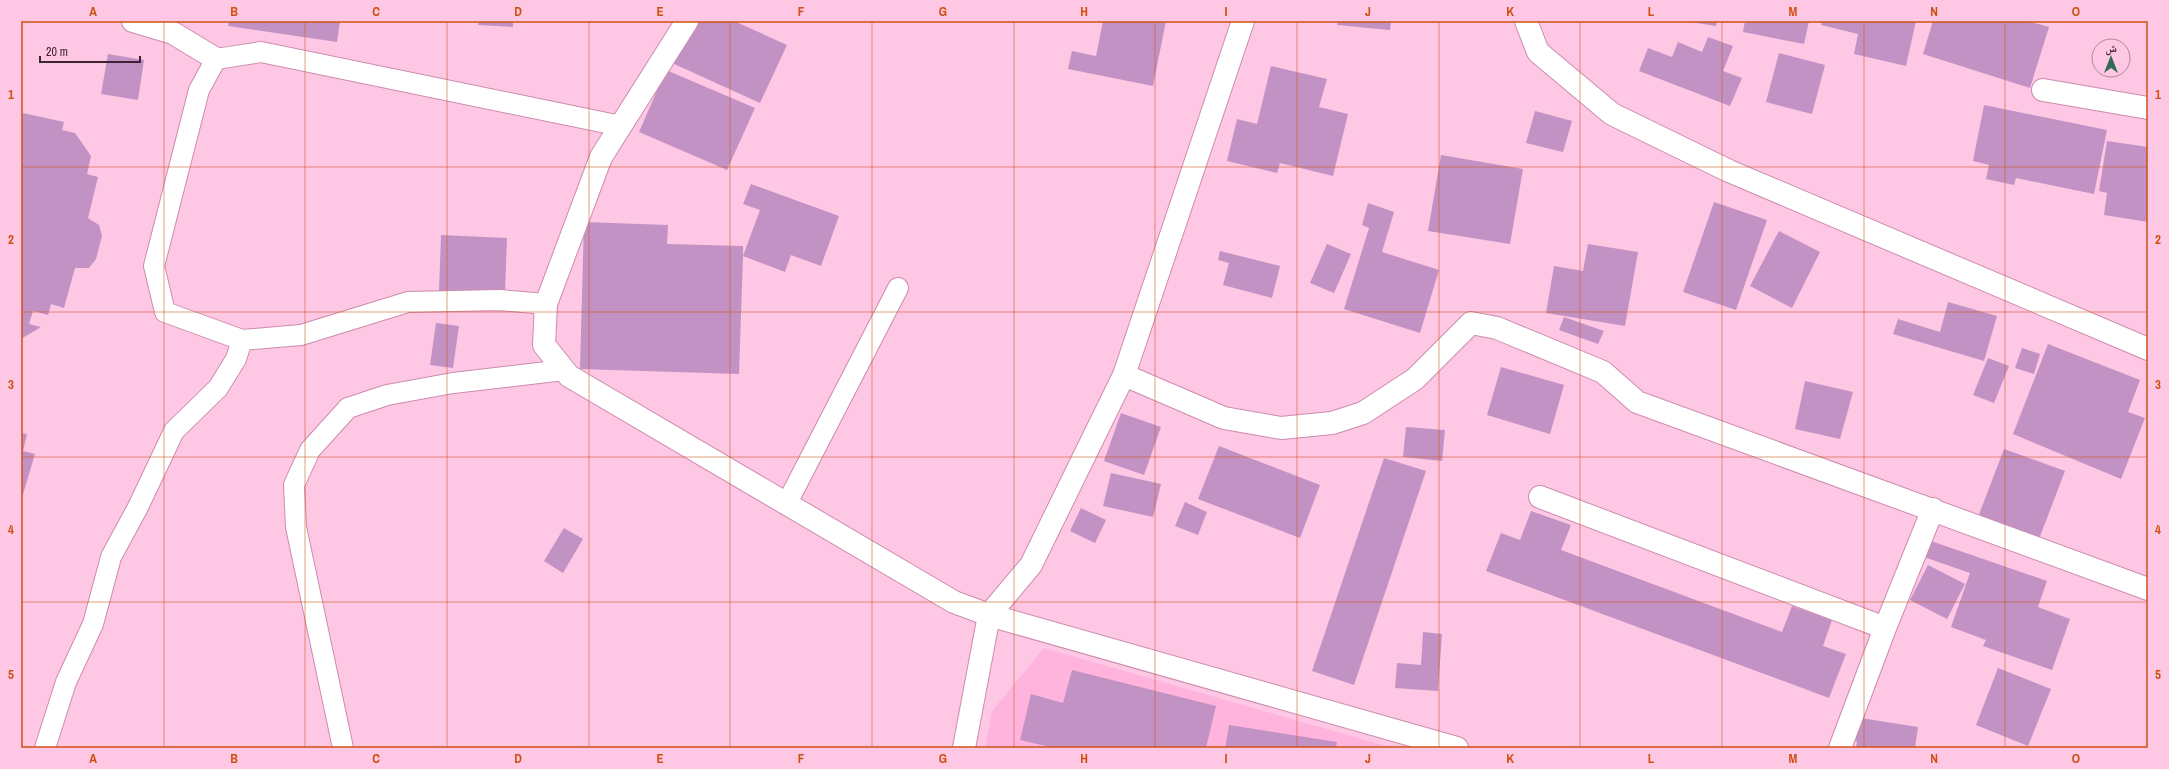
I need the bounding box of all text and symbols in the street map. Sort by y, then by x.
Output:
text: A [89,3,97,20]
text: B [230,3,238,20]
text: C [372,3,380,20]
text: D [514,3,522,20]
text: E [656,3,664,20]
text: F [798,3,805,20]
text: G [939,3,947,20]
text: H [1080,3,1088,20]
text: I [1225,3,1228,20]
text: J [1365,3,1371,20]
text: K [1506,3,1514,20]
text: L [1648,3,1655,20]
text: M [1789,3,1798,20]
text: N [1930,3,1938,20]
text: O [2072,3,2080,20]
scale bar [40,38,140,64]
north arrow [2091,38,2131,78]
text: ش [2105,41,2117,56]
text: 20 m [46,44,68,60]
text: 1 [8,86,14,103]
text: 1 [2155,86,2161,103]
text: 2 [8,231,14,248]
text: 2 [2155,231,2161,248]
text: 3 [8,376,14,393]
text: 3 [2155,376,2161,393]
text: 4 [8,521,14,538]
text: 4 [2155,521,2161,538]
text: 5 [8,666,14,683]
text: 5 [2155,666,2161,683]
text: A [89,750,97,767]
text: B [230,750,238,767]
text: C [372,750,380,767]
text: D [514,750,522,767]
text: E [656,750,664,767]
text: F [798,750,805,767]
text: G [939,750,947,767]
text: H [1080,750,1088,767]
text: I [1225,750,1228,767]
text: J [1365,750,1371,767]
text: K [1506,750,1514,767]
text: L [1648,750,1655,767]
text: M [1789,750,1798,767]
text: N [1930,750,1938,767]
text: O [2072,750,2080,767]

